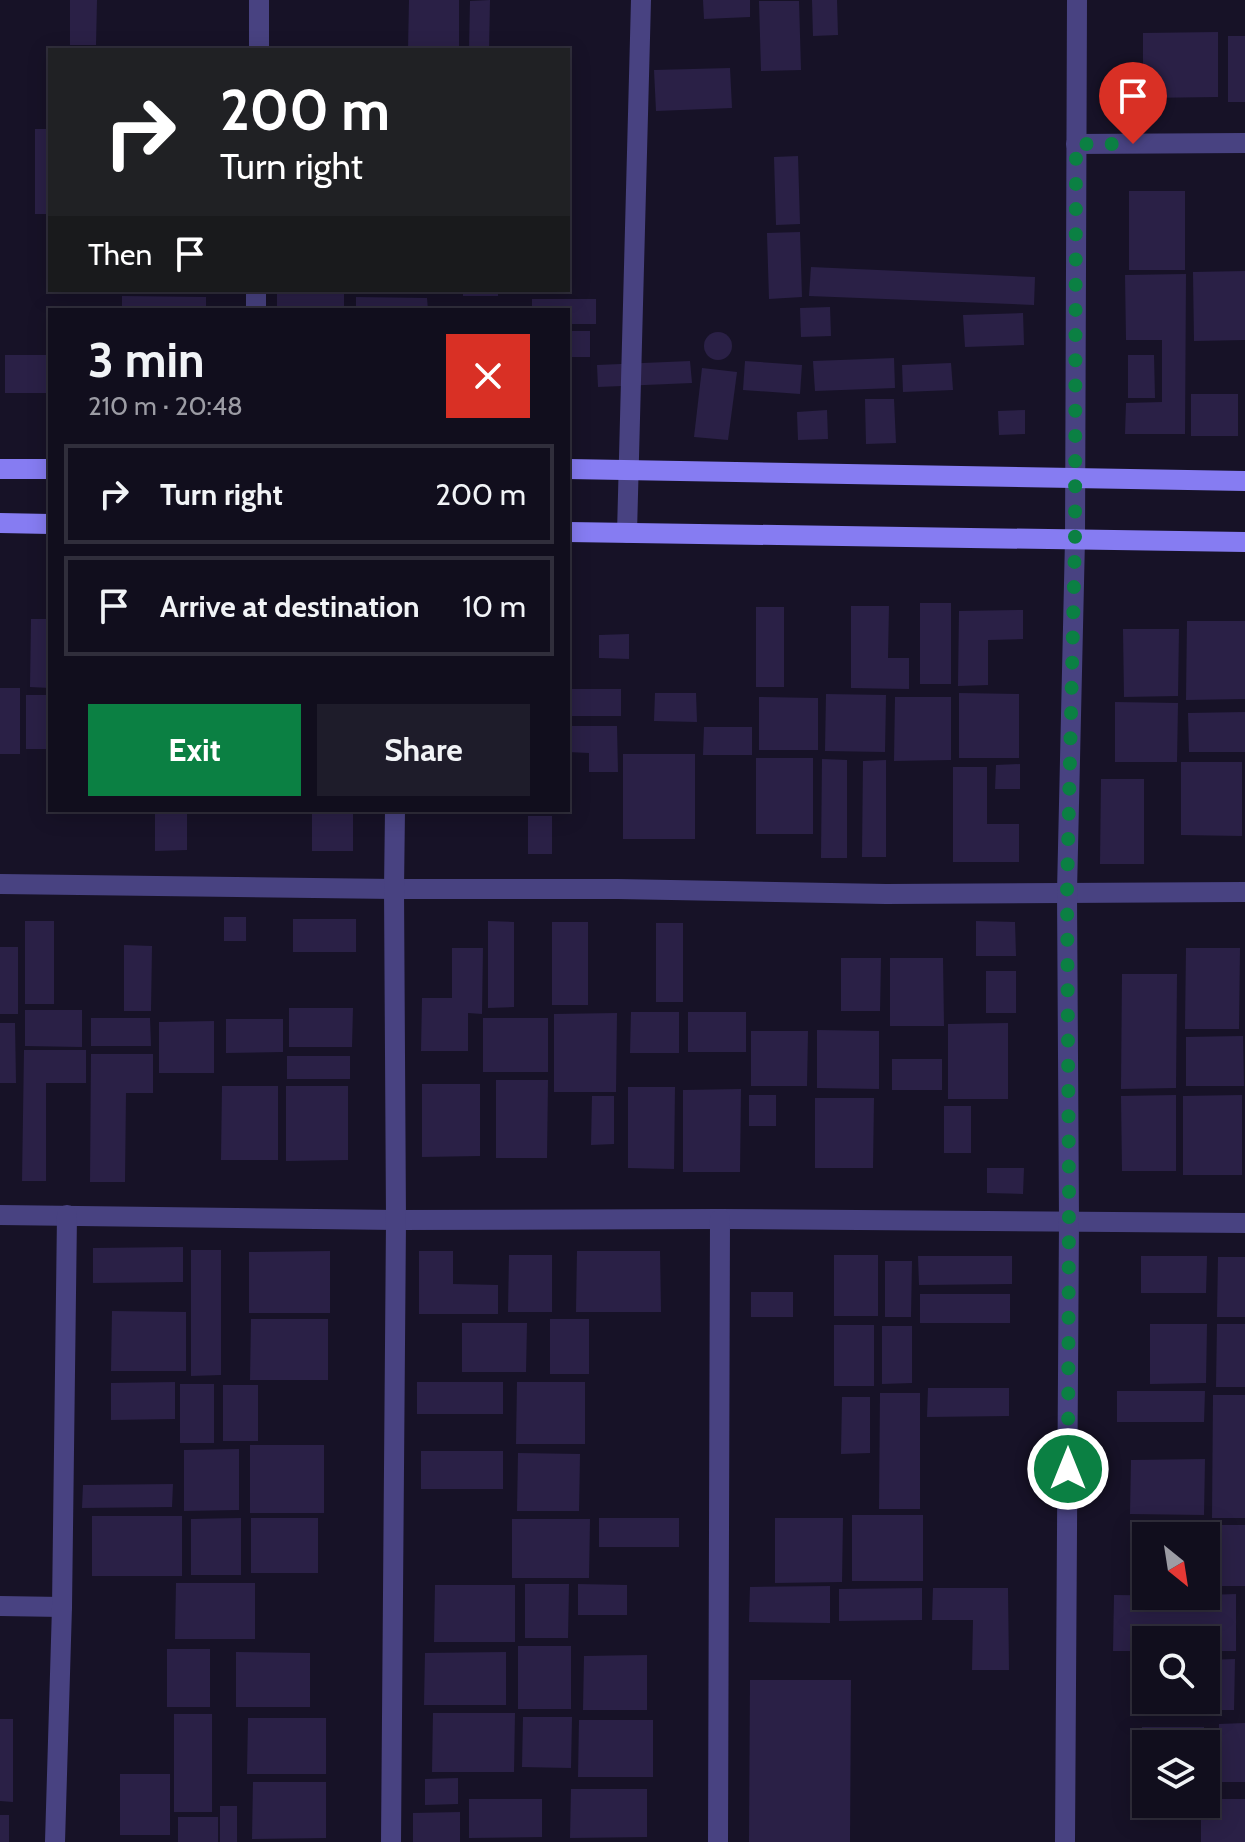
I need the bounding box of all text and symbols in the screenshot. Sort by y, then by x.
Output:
pin [1099,62,1167,144]
icon: arrive [1111,74,1155,118]
text: 200 m [220,76,390,144]
icon: right [88,80,192,184]
text: Turn right [220,144,363,188]
icon: arrive [168,232,212,276]
text: Then [88,236,152,273]
text: 3 min [88,331,204,389]
button: close [446,334,530,418]
text: 210 m · 20:48 [88,390,243,422]
icon: right [92,472,136,516]
text: Turn right [160,476,283,513]
text: 200 m [435,476,526,513]
icon: arrive [92,584,136,628]
text: Arrive at destination [160,588,420,625]
text: 10 m [462,588,526,625]
button: Exit [88,704,301,796]
button: Share [317,704,530,796]
position arrow [1026,1427,1110,1511]
north arrow [1132,1522,1220,1610]
map controls [1132,1522,1220,1818]
button: search [1132,1626,1220,1714]
button: layers [1132,1730,1220,1818]

